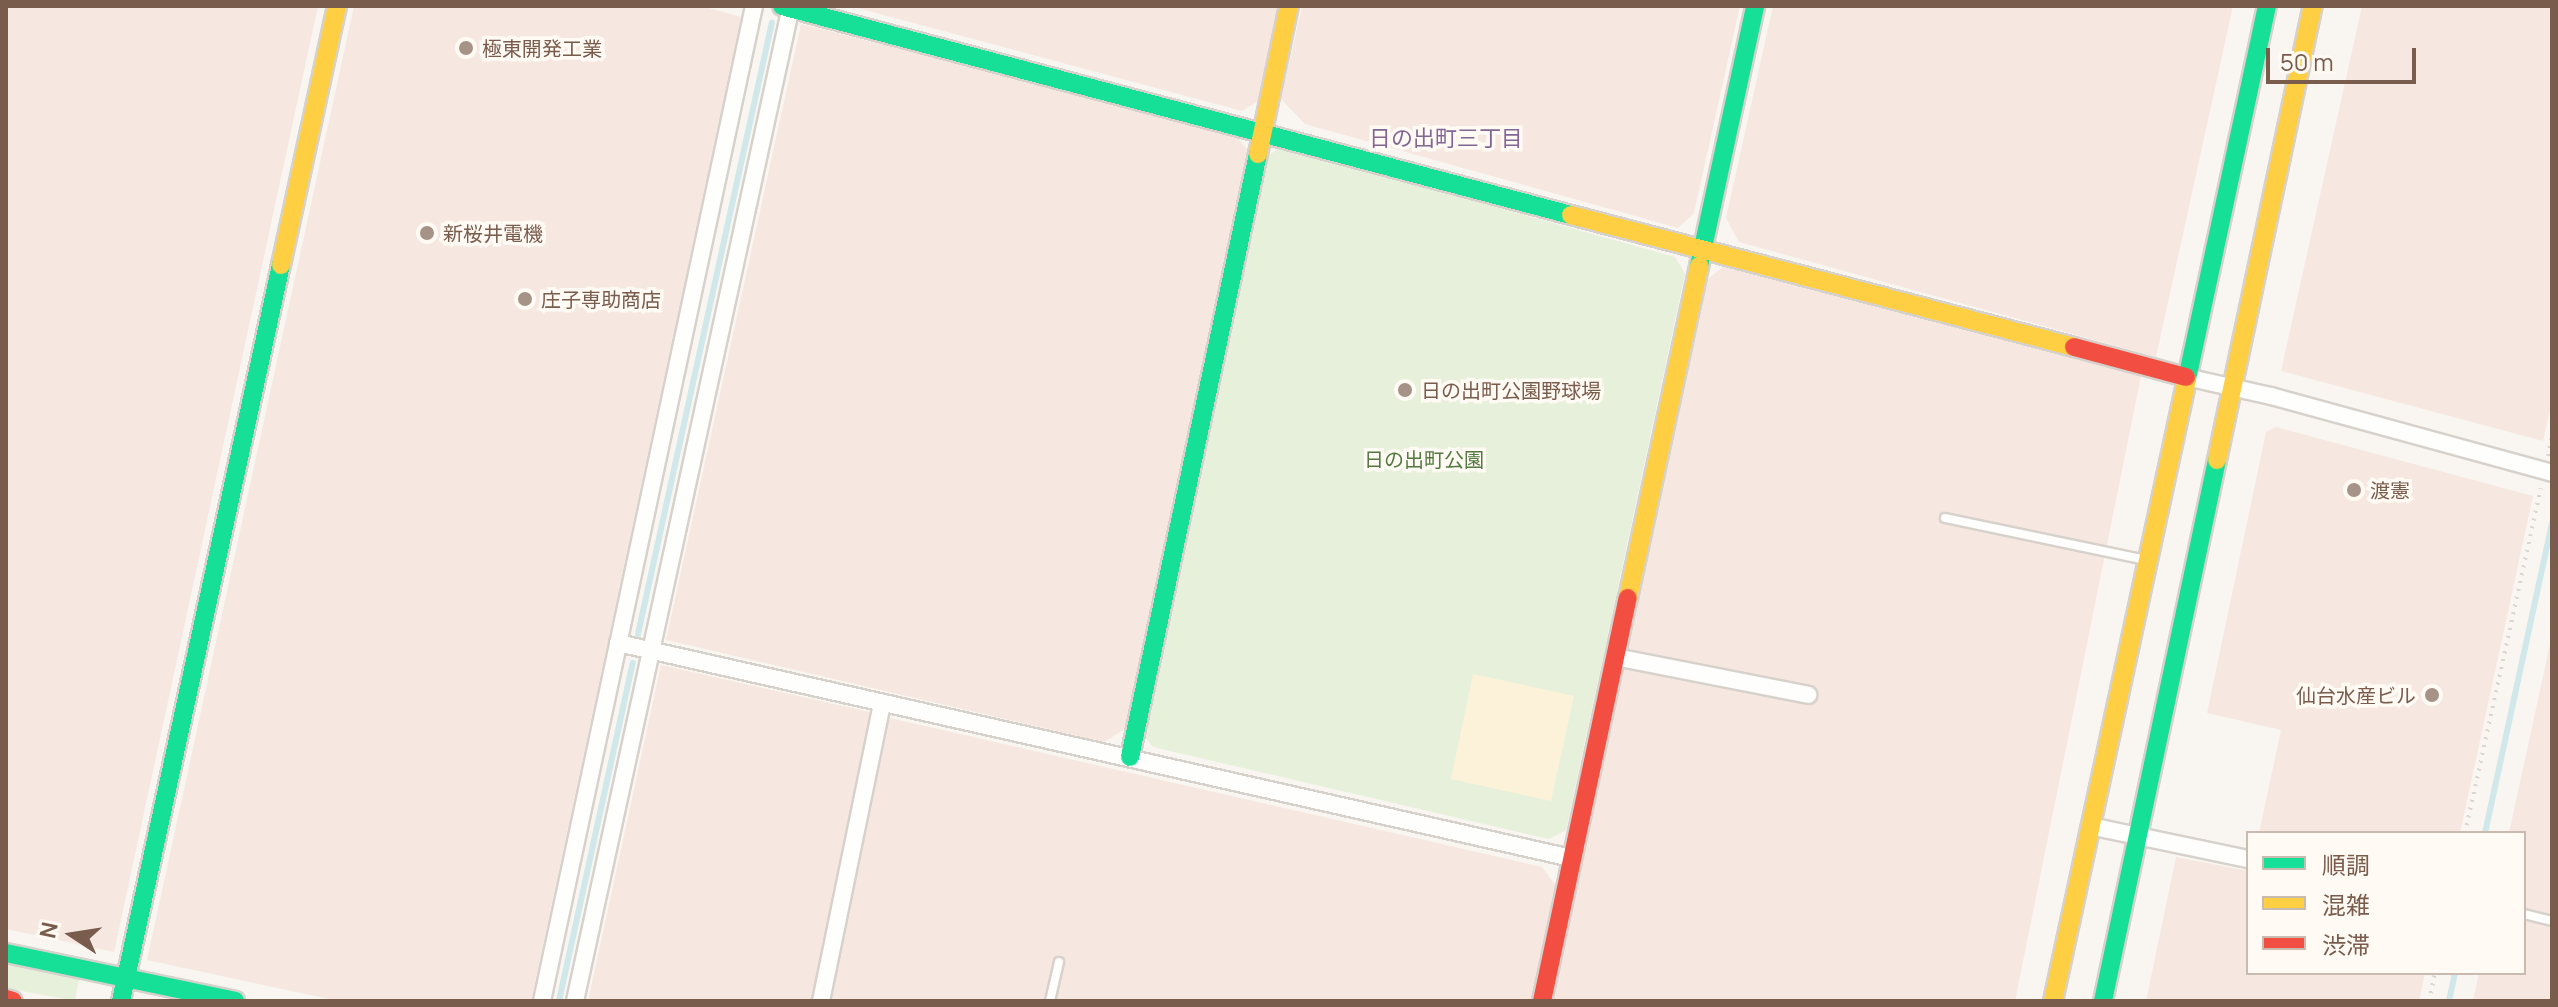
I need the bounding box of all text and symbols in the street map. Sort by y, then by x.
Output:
scale bar [2270,32,2420,82]
place label: 極東開発工業 [482,36,602,60]
marker: 極東開発工業 [457,39,475,57]
text: 50 m [2280,45,2334,78]
district label: 日の出町三丁目 [1369,126,1523,152]
place label: 新桜井電機 [443,221,543,245]
marker: 新桜井電機 [418,224,436,242]
place label: 庄子専助商店 [541,287,661,311]
marker: 庄子専助商店 [516,290,534,308]
place label: 日の出町公園野球場 [1421,378,1601,402]
marker: 日の出町公園野球場 [1396,381,1414,399]
park label: 日の出町公園 [1364,447,1484,471]
place label: 渡憲 [2370,478,2410,502]
marker: 渡憲 [2345,481,2363,499]
place label: 仙台水産ビル [2296,683,2416,707]
marker: 仙台水産ビル [2423,686,2441,704]
legend [2246,831,2526,975]
text: 順調 [2322,848,2370,881]
text: 混雑 [2322,888,2370,921]
north arrow [32,895,112,975]
text: N [32,919,65,941]
text: 渋滞 [2322,928,2370,961]

